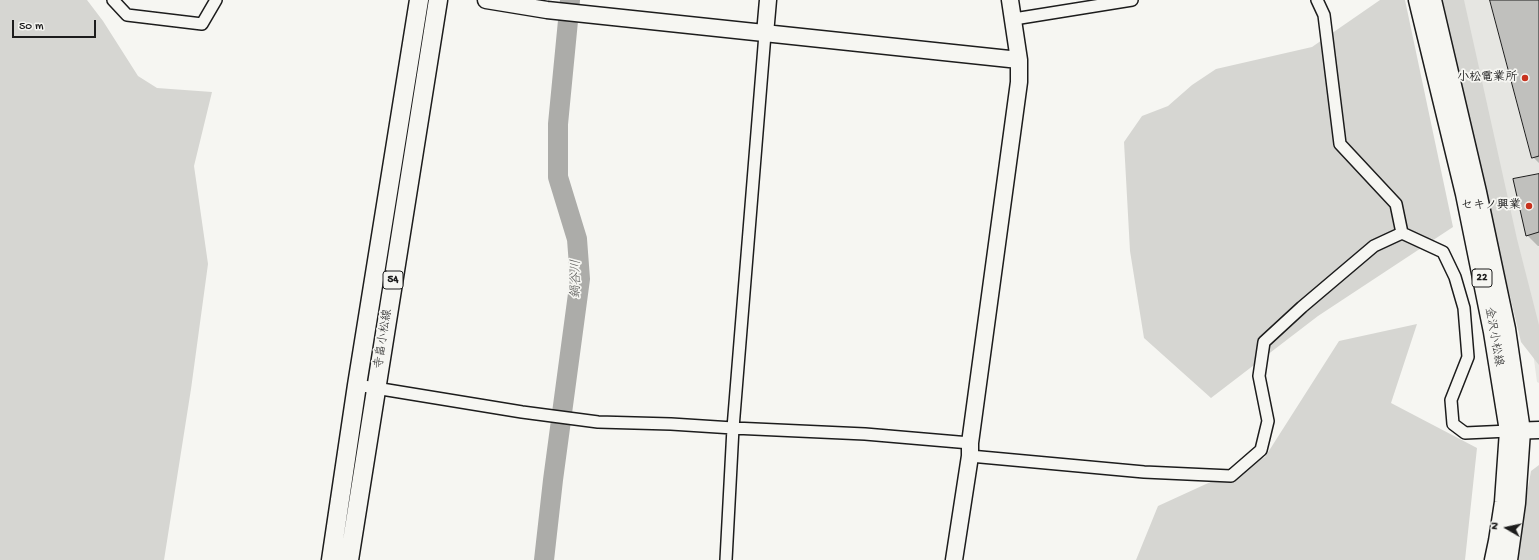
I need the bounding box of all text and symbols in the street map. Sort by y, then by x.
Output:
scale bar [14,12,98,38]
text: 50 m [19,20,44,34]
place label: 小松電業所 [1457,71,1517,85]
marker: 小松電業所 [1520,73,1530,83]
place label: セキノ興業 [1461,199,1521,213]
marker: セキノ興業 [1524,201,1534,211]
water label: 鍋谷川 [569,259,585,299]
road number: 22 [1472,269,1492,287]
road number: 54 [383,271,403,289]
street label: 金沢小松線 [1481,306,1505,368]
street label: 寺畠小松線 [372,308,396,370]
north arrow [1487,508,1527,548]
text: N [1489,522,1502,531]

